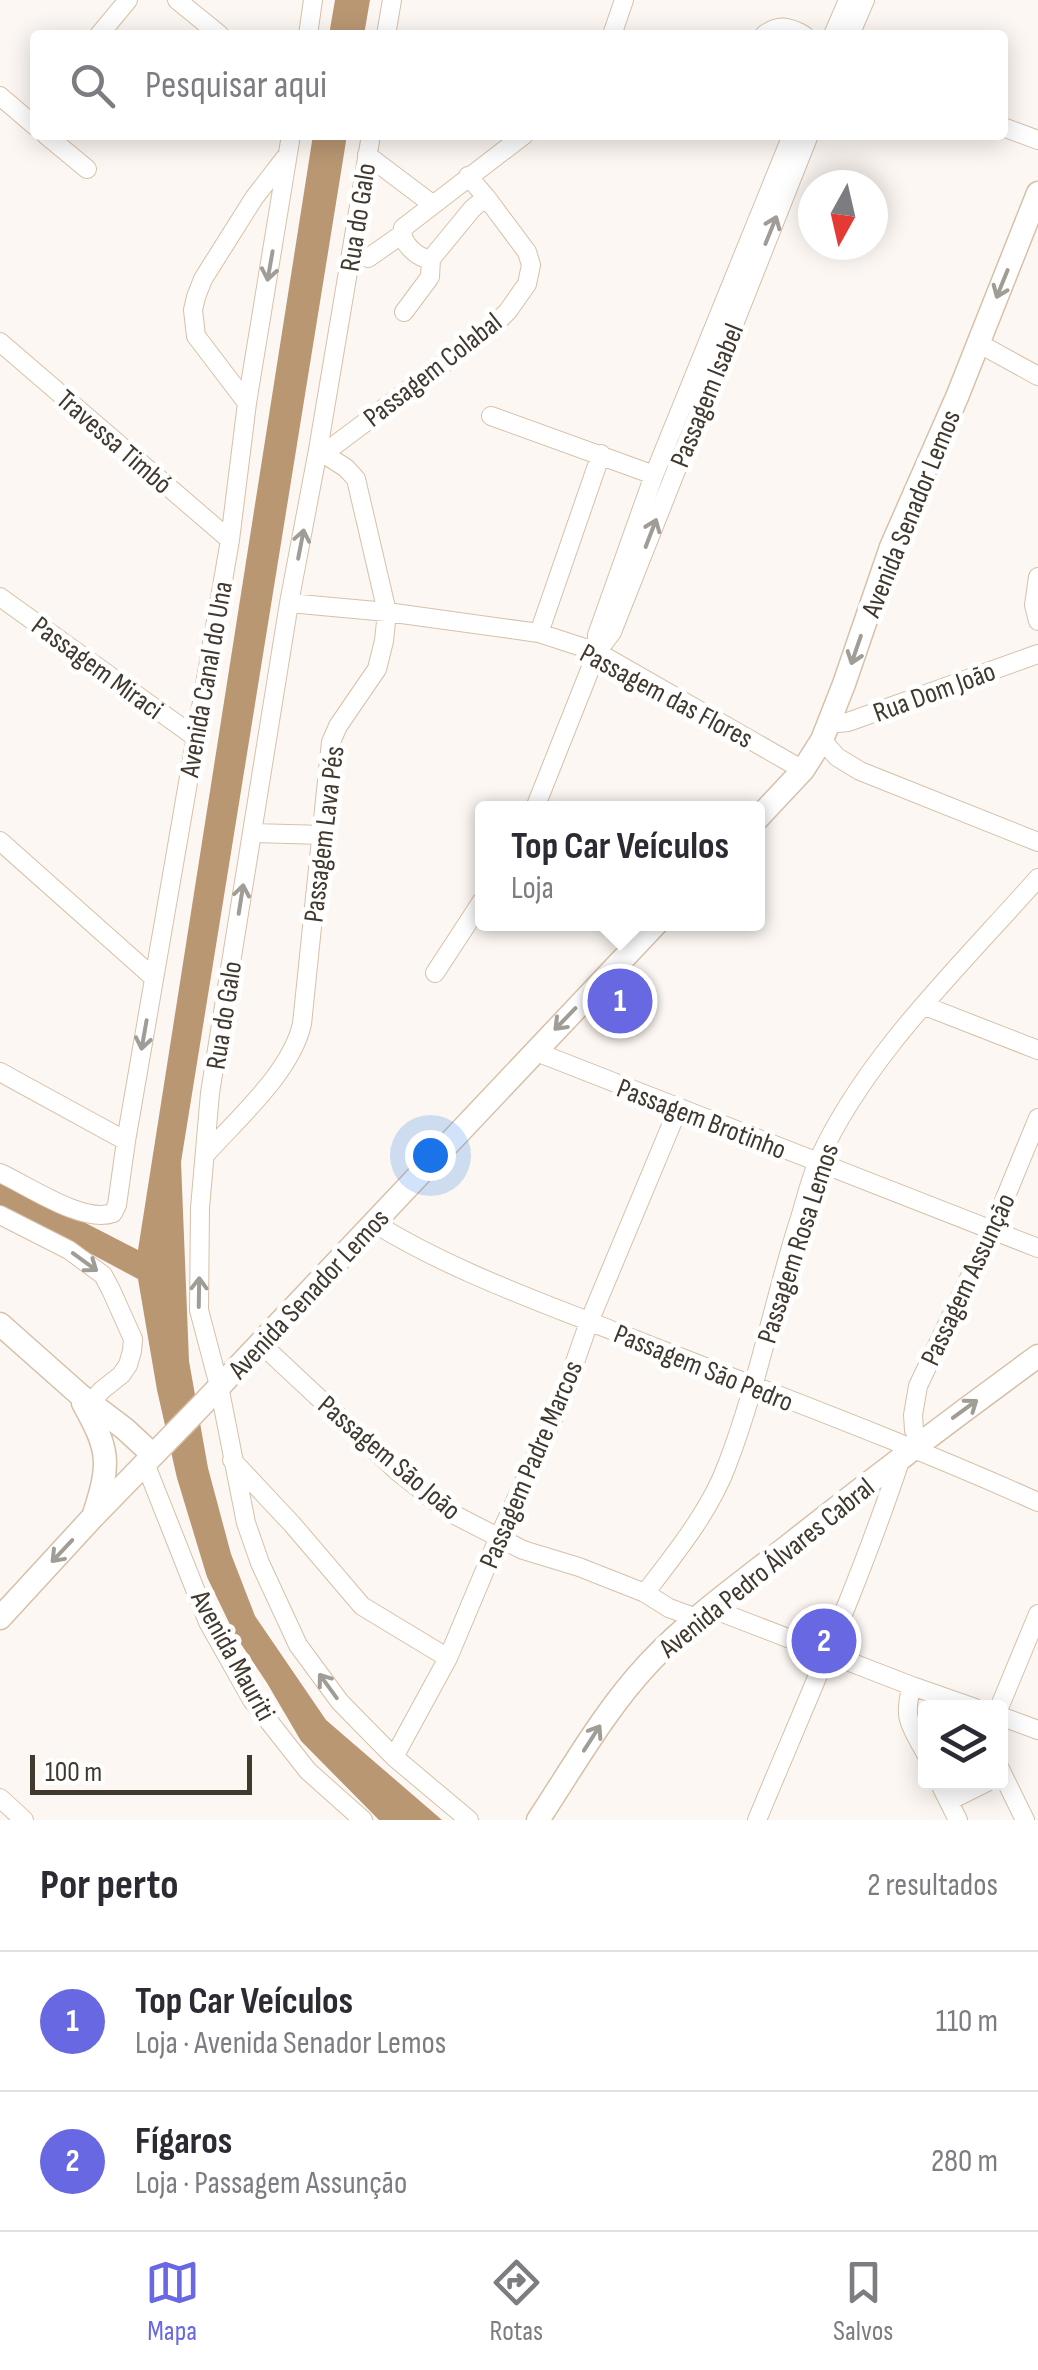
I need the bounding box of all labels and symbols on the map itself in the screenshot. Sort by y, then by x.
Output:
street label: Rua do Galo [334,161,383,274]
north arrow [798,170,888,260]
one-way arrow [764,216,782,246]
one-way arrow [260,249,279,282]
one-way arrow [991,268,1009,298]
street label: Passagem Colabal [357,306,508,434]
street label: Passagem Isabel [664,319,751,472]
street label: Travessa Timbó [50,383,178,501]
street label: Avenida Senador Lemos [854,405,968,623]
one-way arrow [644,518,662,548]
one-way arrow [292,529,311,561]
street label: Avenida Canal do Una [173,579,240,781]
street label: Passagem Miraci [25,610,169,727]
one-way arrow [845,634,863,666]
street label: Passagem das Flores [574,637,758,756]
street label: Rua Dom João [869,655,1000,730]
street label: Passagem Lava Pés [297,744,352,924]
one-way arrow [232,884,251,916]
street label: Rua do Galo [200,959,249,1072]
pin: 1 [588,964,652,1038]
one-way arrow [553,1007,577,1031]
one-way arrow [134,1019,153,1051]
street label: Passagem Brotinho [612,1072,791,1167]
your location [405,1130,456,1181]
street label: Passagem Rosa Lemos [751,1140,846,1347]
street label: Passagem Assunção [914,1188,1023,1371]
street label: Avenida Senador Lemos [221,1202,396,1387]
one-way arrow [71,1251,99,1272]
one-way arrow [190,1276,208,1308]
street label: Passagem São Pedro [609,1317,798,1419]
street label: Passagem Padre Marcos [473,1356,590,1573]
street label: Passagem São João [311,1389,467,1527]
one-way arrow [951,1399,978,1420]
street label: Avenida Pedro Álvares Cabral [652,1471,881,1666]
one-way arrow [50,1538,73,1563]
street label: Avenida Mauriti [183,1584,282,1727]
pin: 2 [792,1604,856,1678]
one-way arrow [318,1673,339,1700]
one-way arrow [581,1725,602,1753]
scale bar [30,1750,252,1794]

